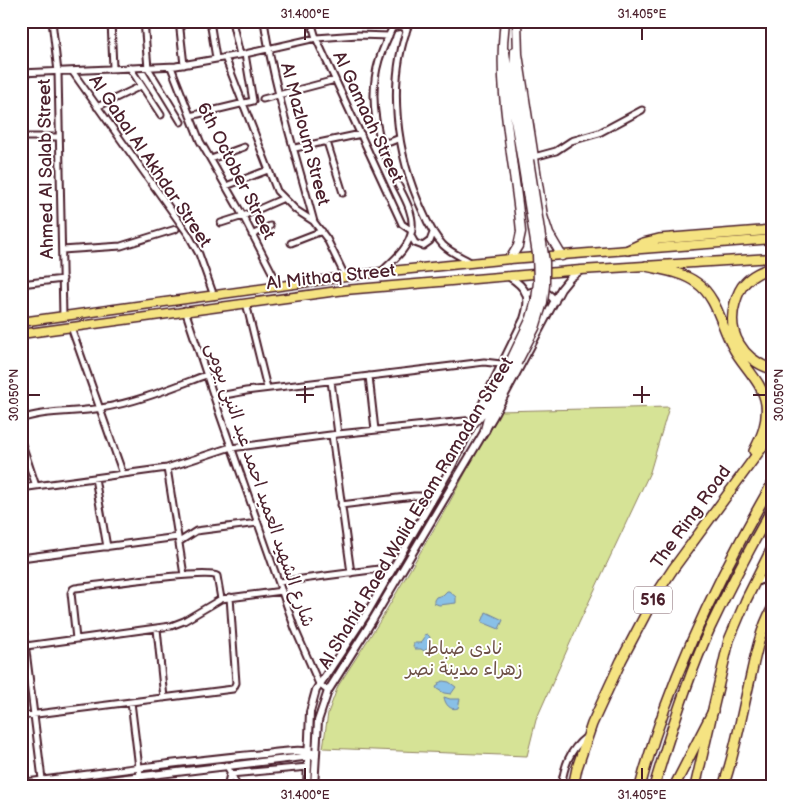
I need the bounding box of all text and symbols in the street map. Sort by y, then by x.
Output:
text: 31.400°E [280,7,330,22]
text: 31.405°E [618,7,667,22]
street label: Al Gamaah Street [328,48,408,187]
street label: Al Mazloum Street [276,60,334,208]
street label: Al Gabal Al Akhdar Street [84,71,216,252]
street label: Ahmed Al Salab Street [34,78,58,259]
street label: 6th October Street [192,99,280,243]
street label: Al Mithaq Street [265,260,397,294]
street label: شارع الشهيد العميد احمد عبد النبى بيومى [200,340,319,630]
street label: Al Shahid Raed Walid Esam Ramadan Street [314,353,518,673]
text: 30.050°N [7,369,22,421]
text: 30.050°N [772,369,787,421]
street label: The Ring Road [647,462,735,572]
road number: 516 [634,586,672,614]
park label: نادى ضباط زهراء مدينة نصر [403,638,523,680]
text: 31.400°E [280,788,330,803]
text: 31.405°E [618,788,667,803]

